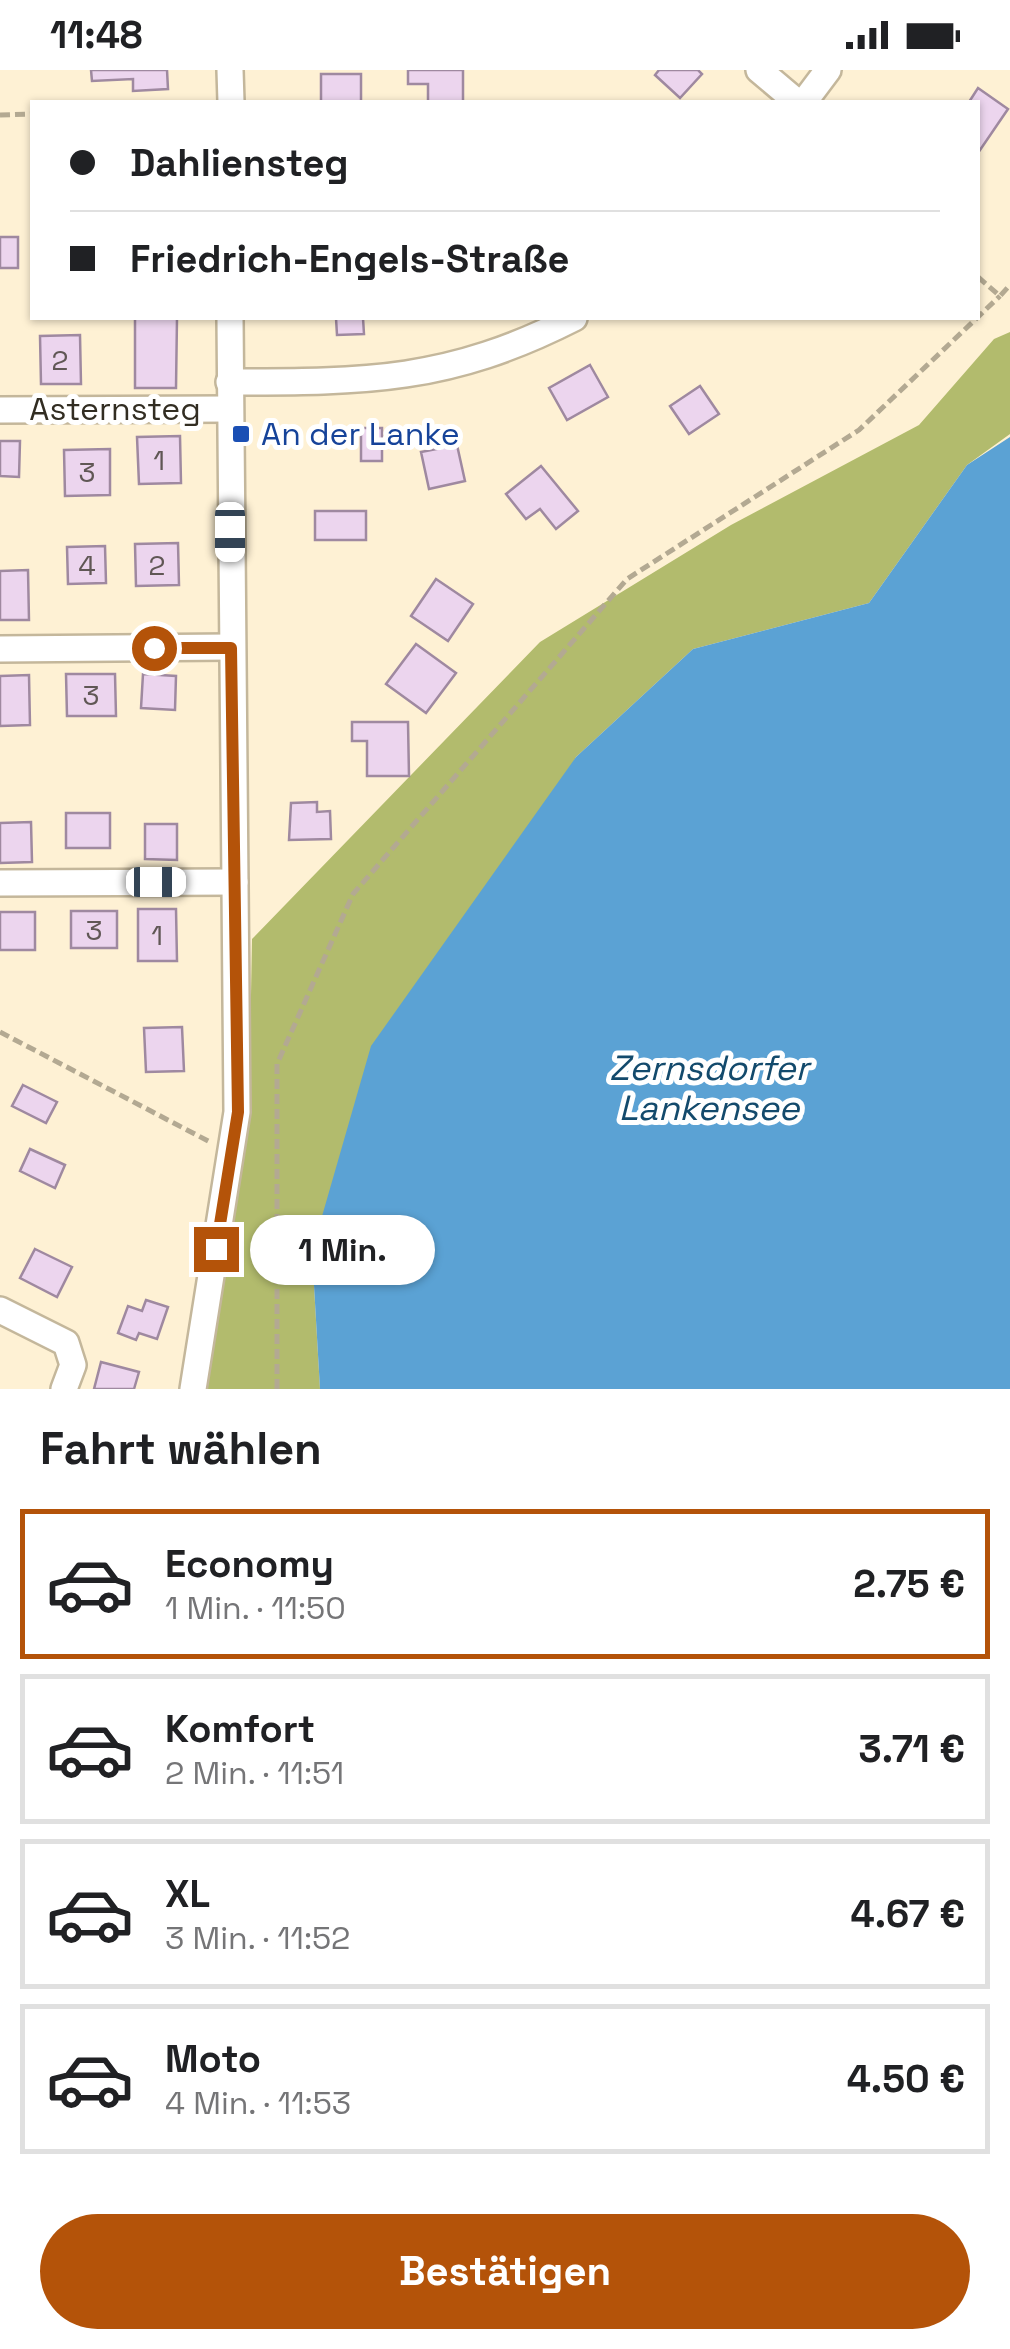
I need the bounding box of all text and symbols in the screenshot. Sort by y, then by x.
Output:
text: 11:48 [50,11,143,59]
text: Dahliensteg [130,139,349,187]
text: Friedrich-Engels-Straße [130,235,570,283]
house number: 2 [52,342,68,378]
street label: Asternsteg [29,389,201,429]
place label: An der Lanke [261,414,460,454]
marker: An der Lanke [230,423,252,445]
house number: 1 [153,442,165,478]
house number: 3 [79,454,95,490]
car [215,502,245,562]
house number: 4 [78,547,96,583]
house number: 2 [149,547,165,583]
route start [132,626,177,671]
house number: 3 [83,677,99,713]
car [126,867,186,897]
house number: 3 [86,912,102,948]
house number: 1 [151,917,163,953]
water label: Zernsdorfer Lankensee [609,1046,813,1130]
callout: 1 Min. [251,1214,436,1284]
route end [194,1227,239,1272]
text: 1 Min. [298,1230,387,1270]
text: Fahrt wählen [40,1420,322,1477]
icon: car [45,1539,135,1629]
text: Economy [165,1540,334,1588]
text: 2.75 € [853,1560,965,1608]
text: 1 Min. · 11:50 [165,1588,346,1628]
icon: car [45,1704,135,1794]
text: Komfort [165,1705,315,1753]
text: 3.71 € [859,1725,965,1773]
text: 2 Min. · 11:51 [165,1753,344,1793]
icon: car [45,1869,135,1959]
text: XL [165,1870,210,1918]
text: 4.67 € [851,1890,965,1938]
text: 3 Min. · 11:52 [165,1918,350,1958]
icon: car [45,2034,135,2124]
text: Moto [165,2035,261,2083]
text: 4.50 € [847,2055,965,2103]
text: 4 Min. · 11:53 [165,2083,351,2123]
button: Bestätigen [40,2214,970,2329]

